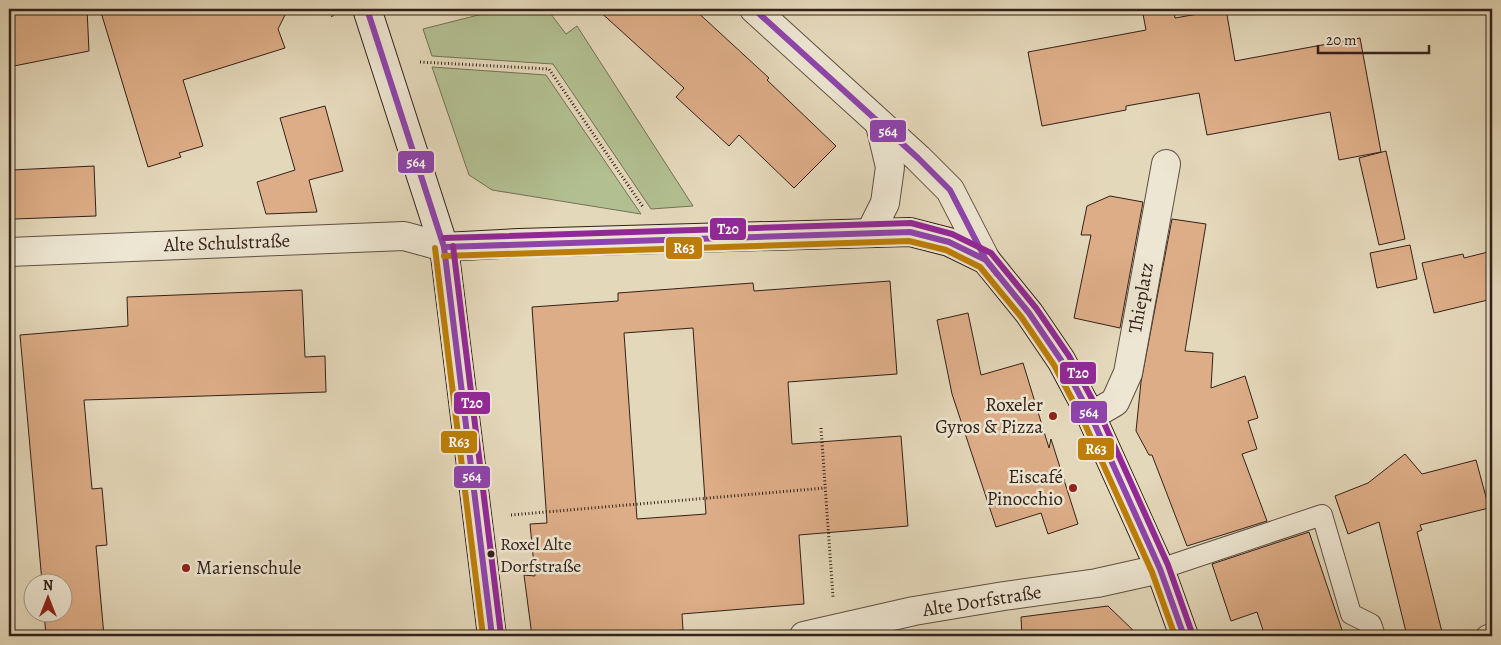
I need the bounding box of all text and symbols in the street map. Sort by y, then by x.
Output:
scale bar [1318,22,1430,54]
text: 20 m [1326,30,1357,50]
line badge: 564 [869,119,907,143]
text: 564 [878,122,898,141]
line badge: 564 [397,150,435,174]
text: 564 [406,153,426,172]
line badge: T20 [709,217,747,241]
text: T20 [717,220,739,239]
street label: Alte Schulstraße [162,228,291,258]
line badge: R63 [665,236,703,260]
text: R63 [673,239,695,258]
street label: Thieplatz [1122,261,1160,335]
line badge: T20 [1059,361,1097,385]
text: T20 [1067,364,1089,383]
line badge: T20 [453,391,491,415]
place label: Roxeler Gyros & Pizza [935,392,1043,440]
text: T20 [461,394,483,413]
line badge: 564 [1070,400,1108,424]
text: 564 [1079,403,1099,422]
marker: Roxeler Gyros & Pizza [1047,410,1059,422]
line badge: R63 [440,430,478,454]
text: R63 [448,433,470,452]
line badge: R63 [1077,437,1115,461]
text: R63 [1085,440,1107,459]
place label: Eiscafé Pinocchio [987,464,1063,512]
line badge: 564 [453,465,491,489]
text: 564 [462,467,482,486]
marker: Eiscafé Pinocchio [1067,482,1079,494]
place label: Roxel Alte Dorfstraße [500,532,581,578]
marker: Roxel Alte Dorfstraße [486,549,496,559]
place label: Marienschule [196,555,302,581]
marker: Marienschule [180,562,192,574]
north arrow [22,572,72,622]
text: N [43,576,53,595]
street label: Alte Dorfstraße [920,579,1043,623]

